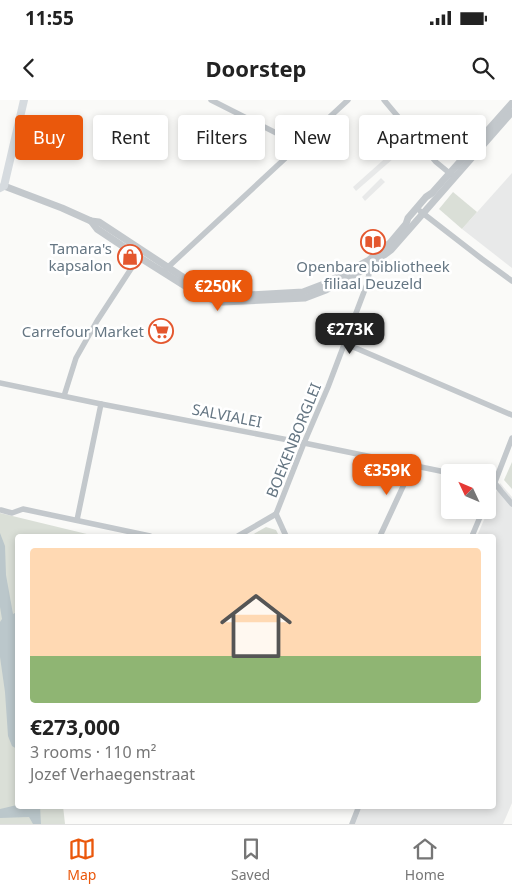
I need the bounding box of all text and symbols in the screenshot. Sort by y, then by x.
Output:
text: 11:55 [25,5,74,31]
text: Doorstep [205,53,307,83]
icon: back [15,54,43,82]
icon: search [469,54,497,82]
chip: Buy [15,115,83,160]
chip: Rent [93,115,168,160]
chip: Filters [178,115,265,160]
chip: New [275,115,349,160]
chip: Apartment [359,115,486,160]
library icon: Openbare bibliotheek filiaal Deuzeld [360,229,386,255]
place label: Tamara's kapsalon [49,238,112,275]
shop icon: Tamara's kapsalon [117,244,143,270]
place label: Openbare bibliotheek filiaal Deuzeld [296,256,450,293]
pin: €250K [183,270,253,312]
text: €250K [194,275,242,297]
pin: €273K [315,312,385,355]
supermarket icon: Carrefour Market [148,318,174,344]
text: €273K [326,318,374,340]
place label: Carrefour Market [22,321,145,341]
street label: BOEKENBORGLEI [261,380,325,500]
street label: SALVIALEI [191,398,263,432]
pin: €359K [352,454,422,496]
text: €359K [363,459,411,481]
north arrow [441,464,496,519]
map controls [441,464,496,519]
icon: home [211,581,301,671]
text: €273,000 [30,713,120,741]
text: 3 rooms · 110 m² [30,741,156,763]
text: Jozef Verhaegenstraat [30,763,195,785]
tab: Map [67,835,96,884]
tab: Saved [231,835,270,884]
tab: Home [405,835,445,884]

